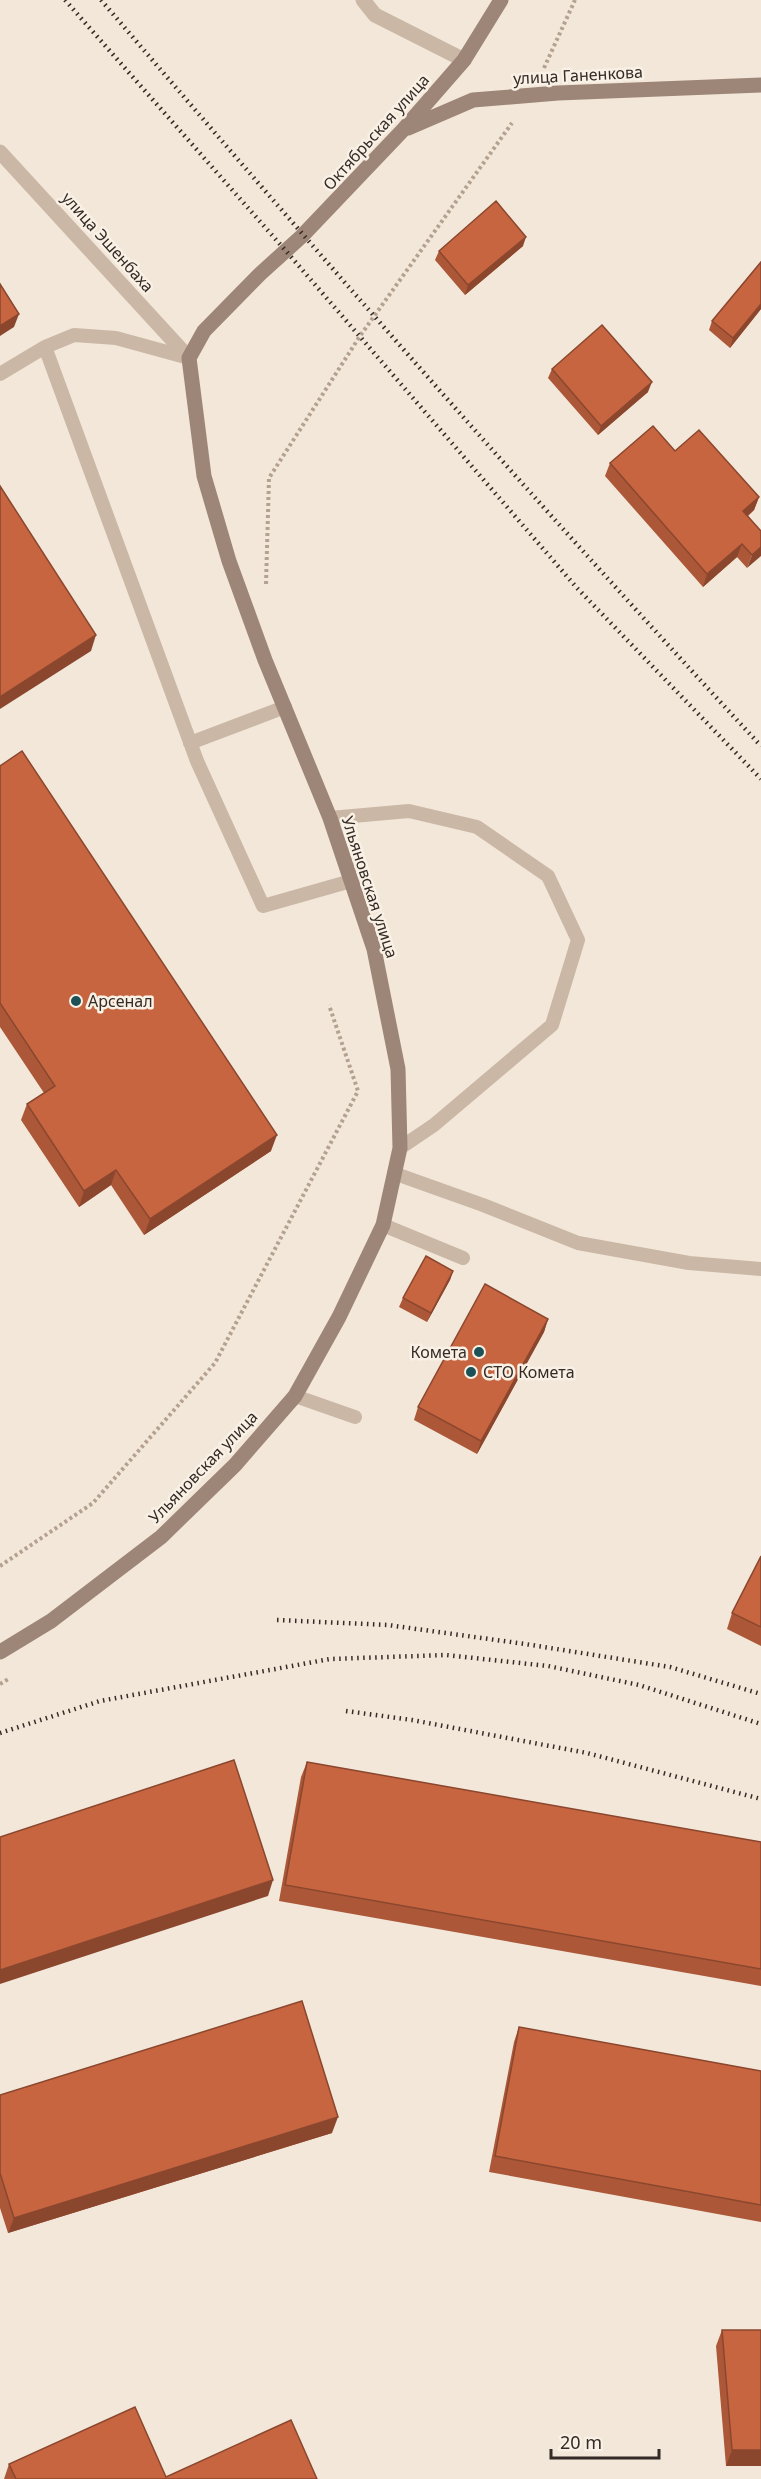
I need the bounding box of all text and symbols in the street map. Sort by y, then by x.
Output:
street label: улица Ганенкова [513,61,643,89]
street label: Октябрьская улица [318,69,434,195]
street label: улица Эшенбаха [57,187,159,297]
street label: Ульяновская улица [337,813,403,961]
place label: Арсенал [88,990,153,1012]
marker: Арсенал [69,994,83,1008]
place label: Комета [411,1341,467,1363]
marker: Комета [472,1345,486,1359]
place label: СТО Комета [483,1361,575,1383]
marker: СТО Комета [464,1365,478,1379]
street label: Ульяновская улица [144,1406,262,1528]
scale bar [551,2422,659,2460]
text: 20 m [560,2430,602,2454]

